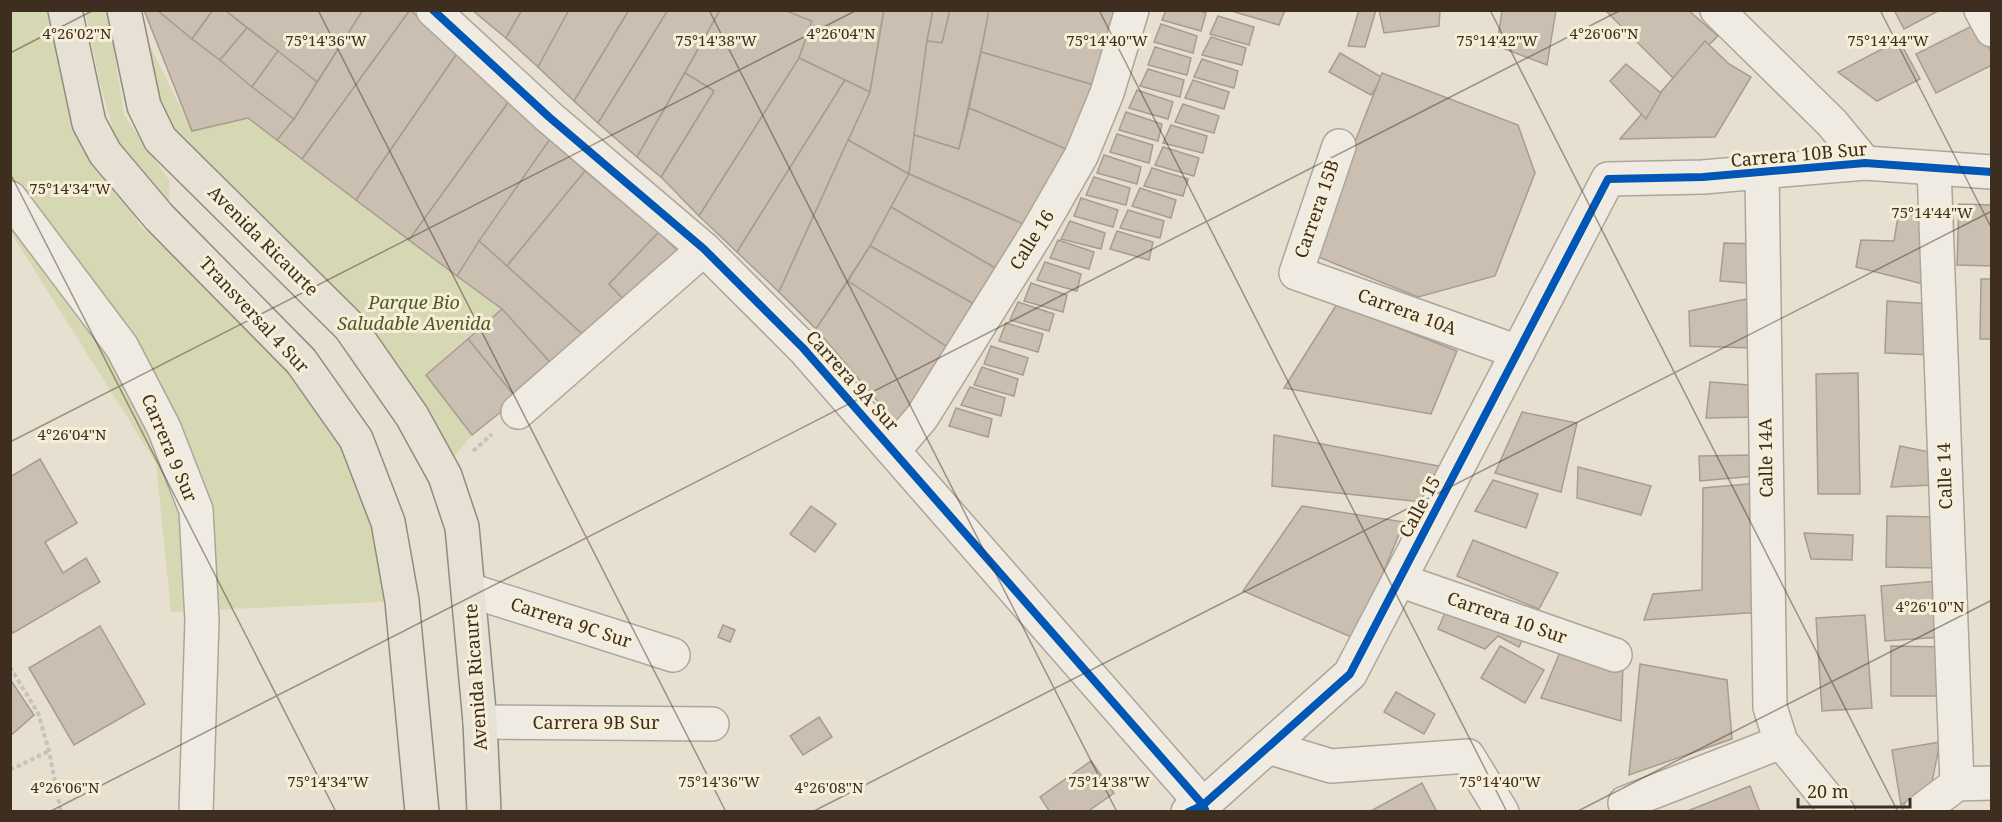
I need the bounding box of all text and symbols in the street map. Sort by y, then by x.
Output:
text: 4°26'02"N [43,23,112,43]
text: 4°26'04"N [807,23,876,43]
text: 4°26'06"N [1570,23,1639,43]
text: 75°14'36"W [285,30,367,50]
text: 75°14'38"W [675,30,757,50]
text: 75°14'40"W [1066,30,1148,50]
text: 75°14'42"W [1456,30,1538,50]
text: 75°14'44"W [1847,30,1929,50]
street label: Carrera 10B Sur [1730,136,1869,172]
street label: Carrera 15B [1288,156,1344,261]
text: 75°14'34"W [29,178,111,198]
street label: Avenida Ricaurte [203,180,324,301]
text: 75°14'44"W [1891,202,1973,222]
street label: Calle 16 [1003,205,1059,274]
street label: Transversal 4 Sur [195,251,315,378]
street label: Carrera 10A [1355,282,1460,340]
park label: Parque Bio Saludable Avenida [337,290,491,335]
street label: Carrera 9A Sur [801,325,905,436]
street label: Carrera 9 Sur [136,390,204,506]
street label: Calle 14A [1752,418,1778,498]
text: 4°26'04"N [38,424,107,444]
street label: Calle 14 [1931,442,1957,510]
street label: Calle 15 [1393,471,1445,542]
street label: Carrera 10 Sur [1444,585,1571,649]
street label: Carrera 9C Sur [508,591,636,653]
text: 4°26'10"N [1896,596,1965,616]
street label: Avenida Ricaurte [458,603,492,751]
street label: Carrera 9B Sur [533,710,660,734]
text: 75°14'34"W [287,771,369,791]
text: 75°14'36"W [678,771,760,791]
text: 75°14'38"W [1068,771,1150,791]
text: 75°14'40"W [1459,771,1541,791]
scale bar [1798,771,1910,809]
text: 4°26'06"N [31,777,100,797]
text: 4°26'08"N [795,777,864,797]
text: 20 m [1807,779,1849,803]

